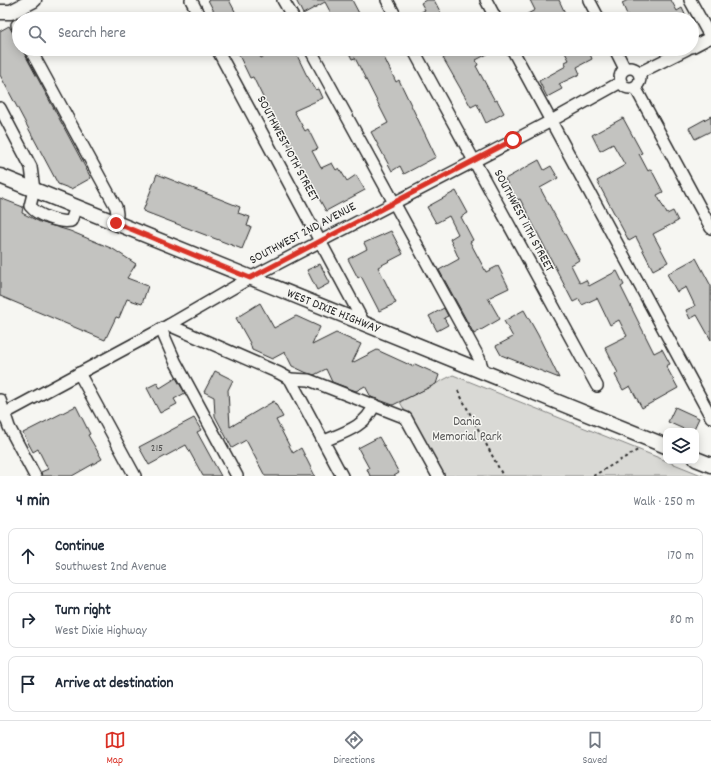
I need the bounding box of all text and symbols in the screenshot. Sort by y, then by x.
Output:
search box [12,12,699,56]
icon: search [26,23,48,45]
text: Search here [58,23,126,45]
street label: SOUTHWEST 10TH STREET [251,93,323,205]
route start [504,131,522,149]
street label: SOUTHWEST 11TH STREET [488,166,558,276]
street label: SOUTHWEST 2ND AVENUE [246,198,360,270]
route end [107,214,125,232]
street label: WEST DIXIE HIGHWAY [284,285,383,340]
park label: Dania Memorial Park [432,413,502,447]
map controls [663,428,699,464]
button: layers [663,428,699,464]
house number: 215 [151,441,163,457]
text: 4 min [16,490,50,514]
text: Walk · 250 m [633,493,695,512]
text: Continue [55,536,104,558]
icon: ahead [17,545,39,567]
text: 170 m [667,547,694,566]
text: Southwest 2nd Avenue [55,558,167,577]
text: Turn right [55,600,111,622]
icon: right [17,609,39,631]
text: 80 m [670,611,694,630]
text: West Dixie Highway [55,622,147,641]
icon: arrive [17,673,39,695]
text: Arrive at destination [55,673,173,695]
tab: Map [104,729,126,769]
tab: Directions [333,729,375,769]
tab: Saved [583,729,607,769]

